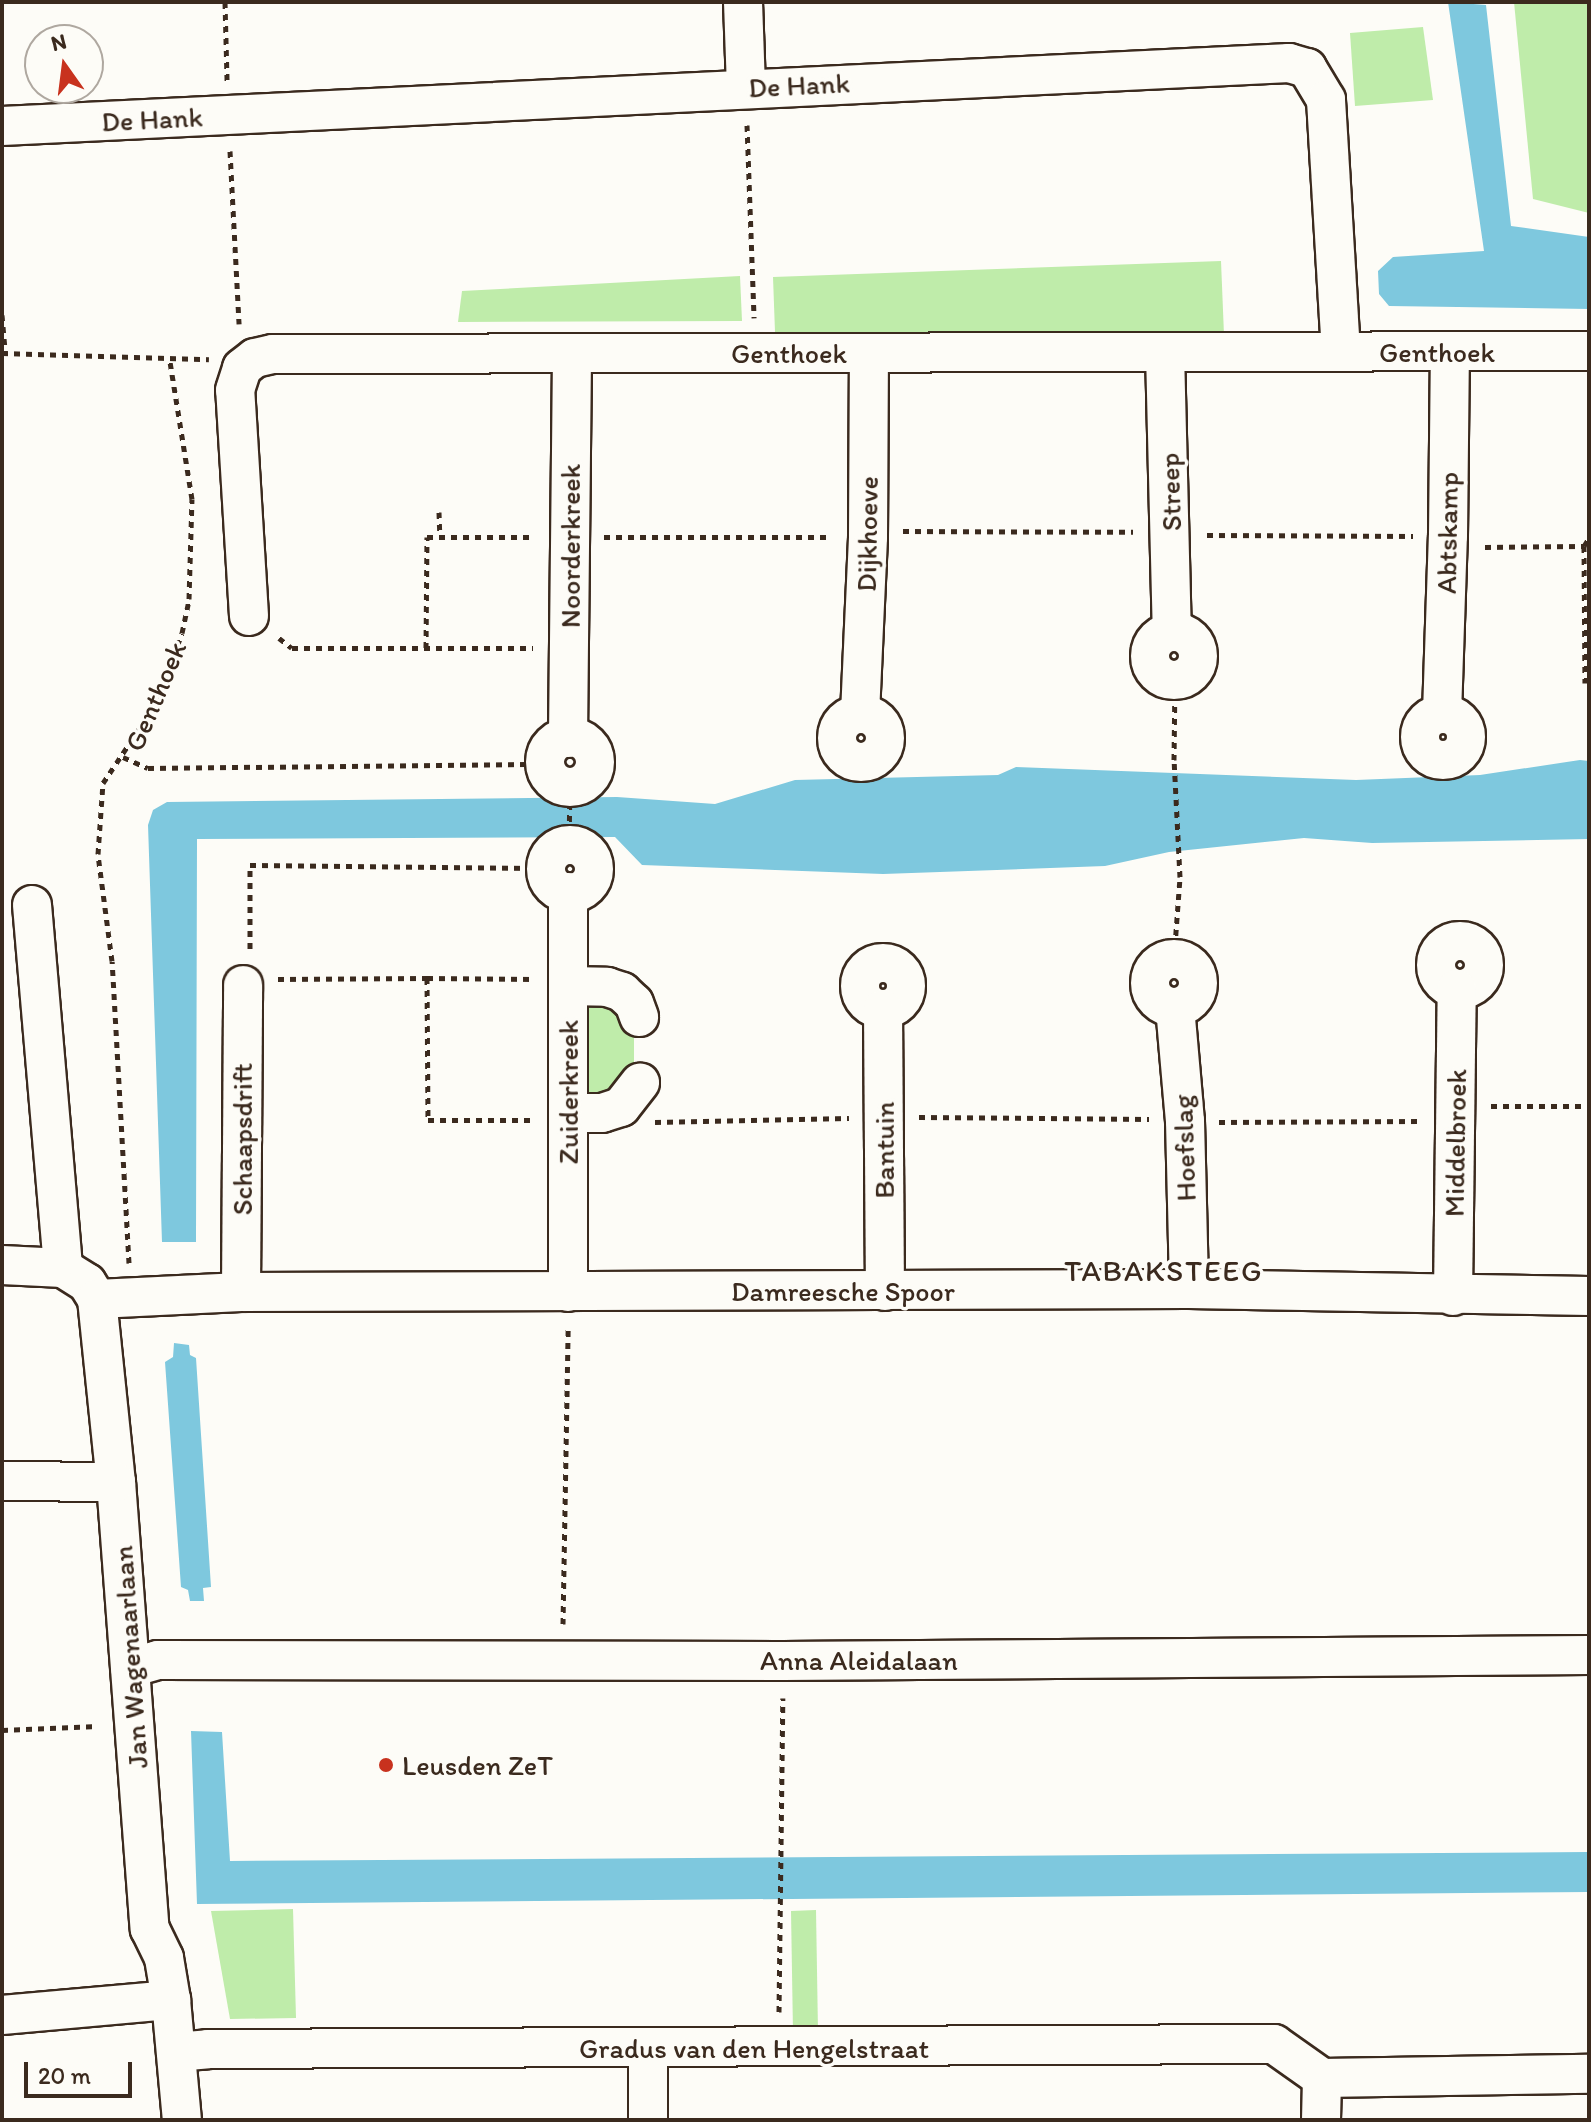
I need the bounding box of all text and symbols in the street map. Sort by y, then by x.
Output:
north arrow [24,24,104,104]
text: N [48,27,69,57]
street label: De Hank [747,66,851,104]
street label: De Hank [100,100,204,138]
street label: Genthoek [1379,335,1495,369]
street label: Genthoek [731,336,847,370]
street label: Streep [1152,452,1188,532]
street label: Noorderkreek [553,464,587,628]
street label: Abtskamp [1429,472,1465,594]
street label: Dijkhoeve [849,476,885,592]
street label: Genthoek [117,636,193,756]
street label: Zuiderkreek [551,1020,585,1164]
street label: Schaapsdrift [225,1063,259,1215]
street label: Middelbroek [1437,1069,1473,1217]
street label: Hoefslag [1165,1094,1203,1202]
street label: Bantuin [867,1101,901,1199]
district label: TABAKSTEEG [1064,1253,1264,1289]
street label: Damreesche Spoor [731,1274,955,1308]
street label: Jan Wagenaarlaan [106,1545,154,1769]
street label: Anna Aleidalaan [760,1643,958,1677]
place label: Leusden ZeT [402,1748,553,1782]
marker: Leusden ZeT [377,1756,395,1774]
street label: Gradus van den Hengelstraat [579,2031,929,2065]
scale bar [28,2046,136,2096]
text: 20 m [38,2061,91,2090]

